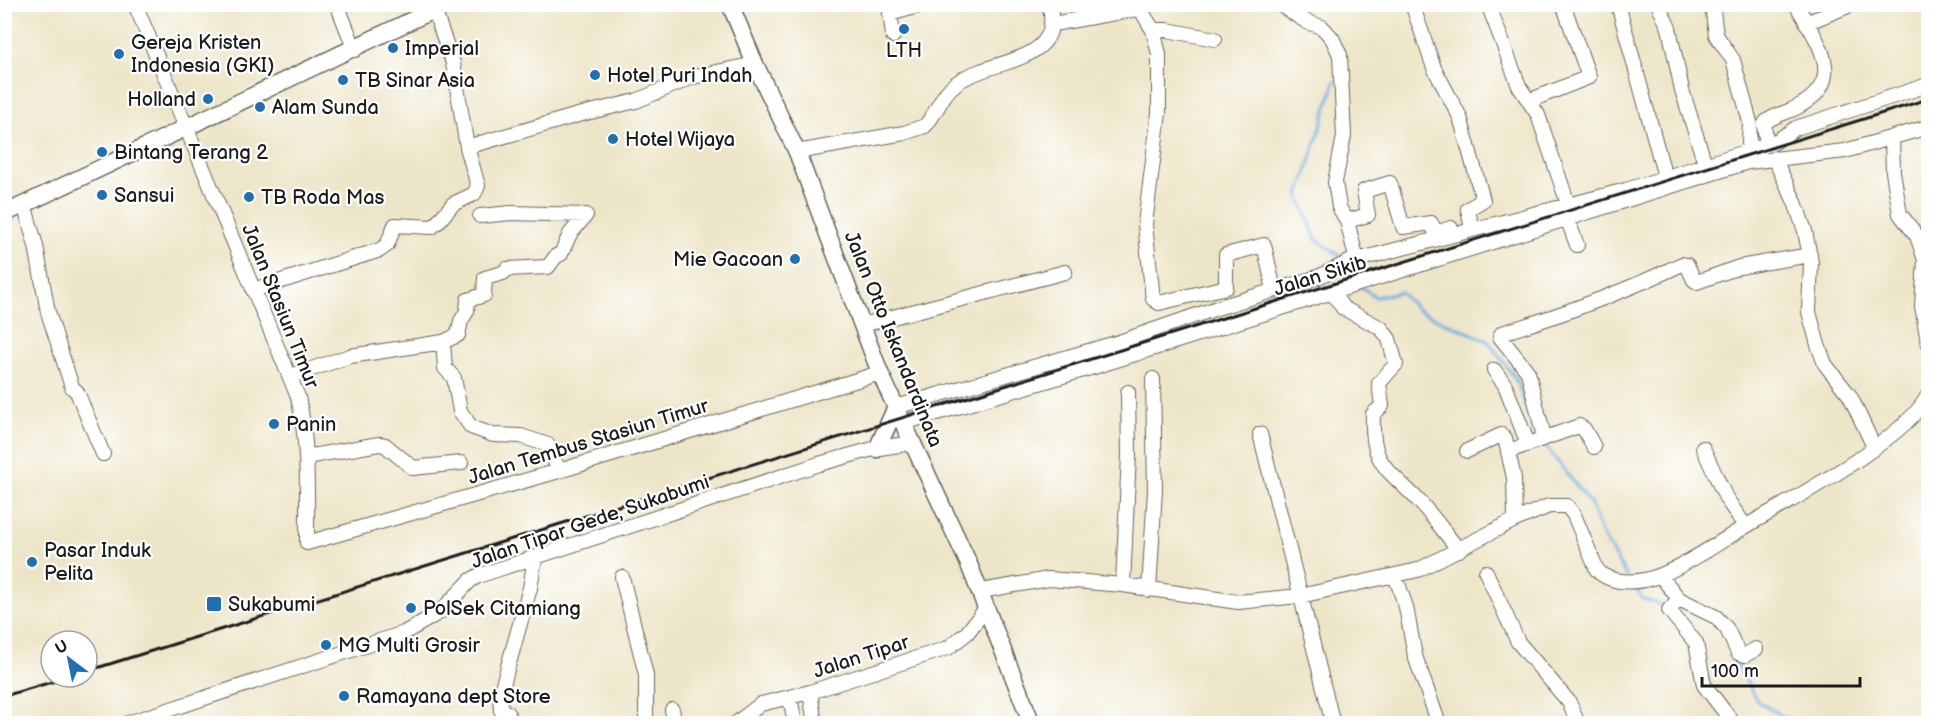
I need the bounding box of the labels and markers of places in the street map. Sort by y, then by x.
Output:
marker: LTH [897,22,911,36]
place label: Gereja Kristen Indonesia (GKI) [131,31,274,78]
place label: Imperial [405,37,479,61]
place label: LTH [886,39,922,63]
marker: Imperial [386,41,400,55]
marker: Gereja Kristen Indonesia (GKI) [112,47,126,61]
place label: Hotel Puri Indah [607,64,752,88]
marker: Hotel Puri Indah [588,68,602,82]
place label: TB Sinar Asia [355,69,475,93]
marker: TB Sinar Asia [336,73,350,87]
place label: Holland [127,88,196,112]
marker: Holland [201,92,215,106]
place label: Alam Sunda [272,96,379,120]
marker: Alam Sunda [253,100,267,114]
place label: Hotel Wijaya [625,128,735,152]
marker: Hotel Wijaya [606,132,620,146]
place label: Bintang Terang 2 [114,141,268,165]
marker: Bintang Terang 2 [95,145,109,159]
place label: Sansui [114,184,174,208]
place label: TB Roda Mas [261,186,384,210]
marker: Sansui [95,188,109,202]
marker: TB Roda Mas [242,190,256,204]
place label: Mie Gacoan [673,248,783,272]
marker: Mie Gacoan [788,252,802,266]
place label: Panin [286,413,336,437]
marker: Panin [267,417,281,431]
place label: Pasar Induk Pelita [44,539,151,586]
marker: Pasar Induk Pelita [25,555,39,569]
place label: Sukabumi [228,593,315,617]
marker: Sukabumi [205,595,223,613]
place label: PolSek Citamiang [423,597,581,621]
marker: PolSek Citamiang [404,601,418,615]
place label: MG Multi Grosir [338,634,480,658]
marker: MG Multi Grosir [319,638,333,652]
place label: Ramayana dept Store [356,685,551,709]
marker: Ramayana dept Store [337,689,351,703]

